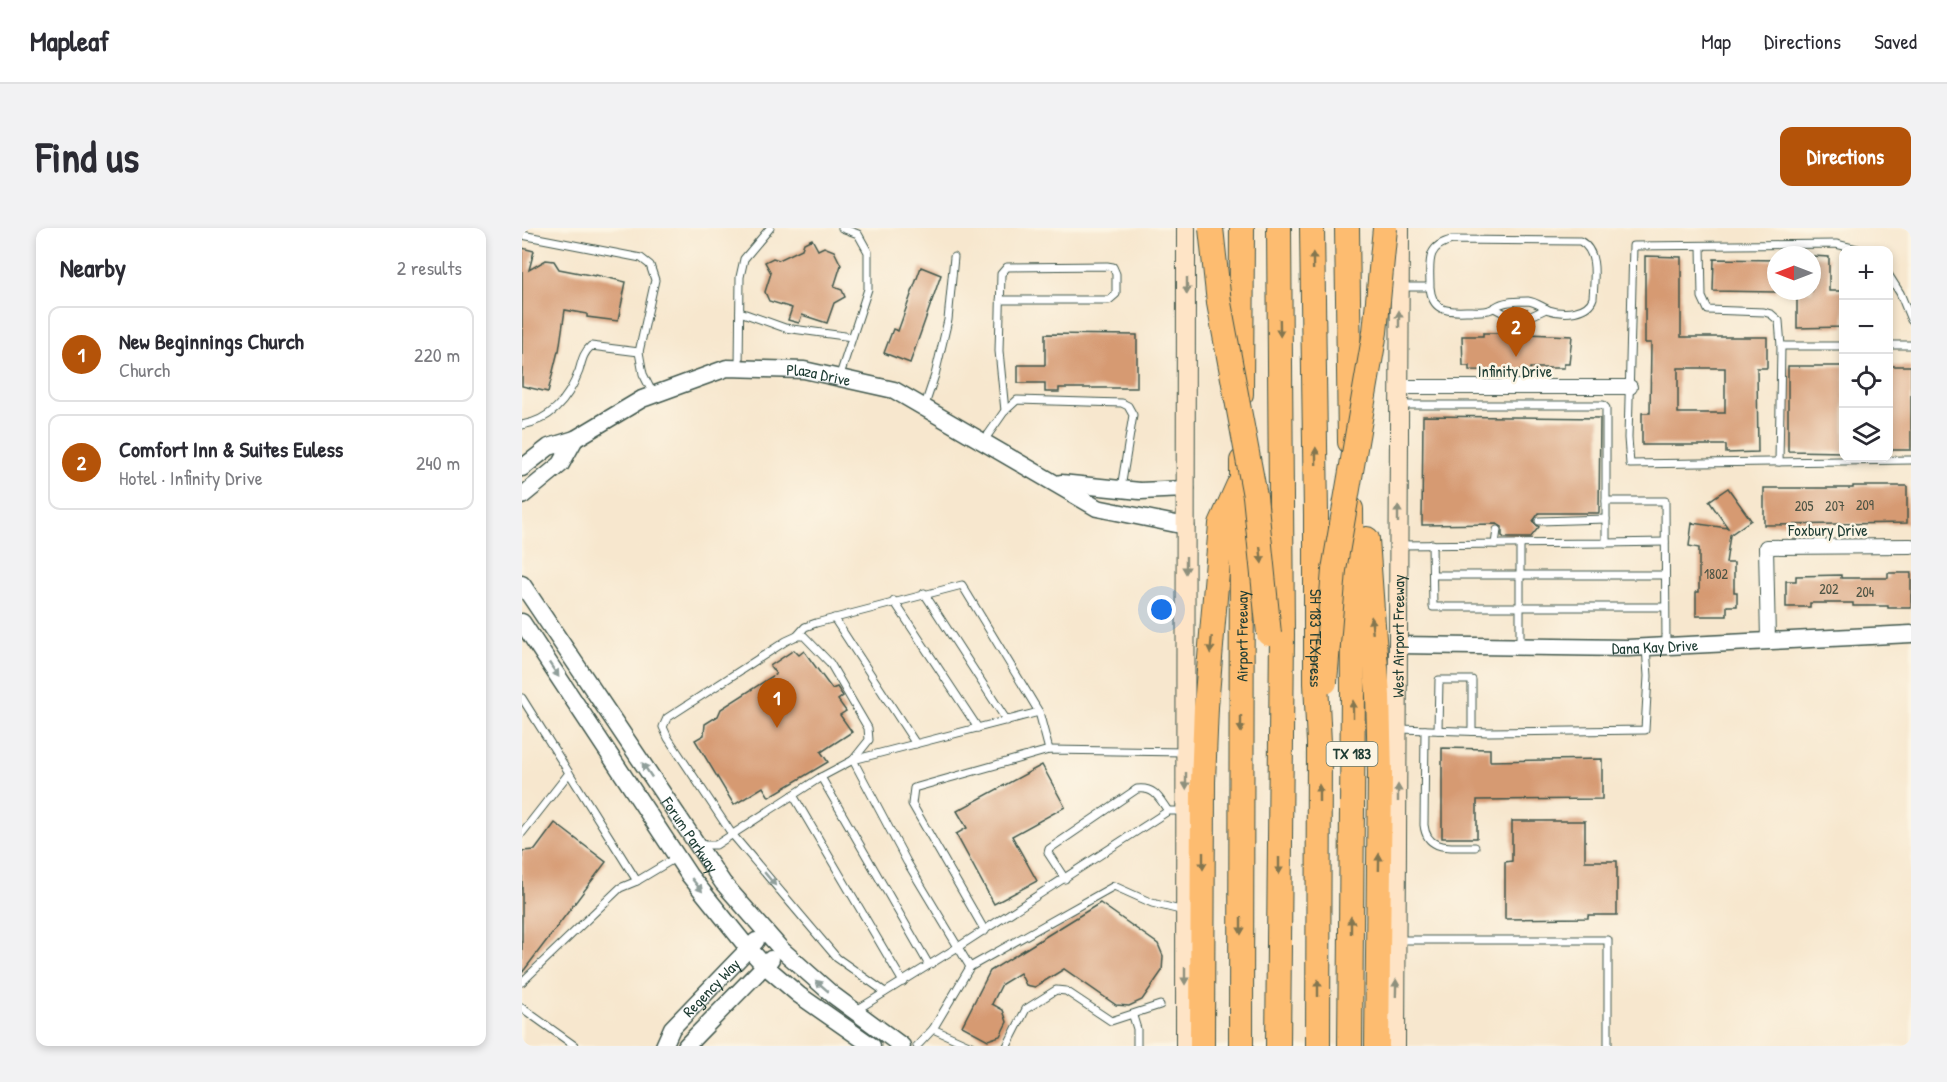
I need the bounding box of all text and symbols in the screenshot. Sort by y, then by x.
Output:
text: Mapleaf [30,22,109,60]
text: Map [1701,27,1731,56]
text: Directions [1764,27,1841,56]
text: Saved [1874,27,1917,56]
button: Directions [1780,127,1911,186]
text: Find us [36,128,139,185]
north arrow [1767,246,1821,300]
map controls [1839,246,1893,462]
button: + [1839,246,1893,300]
text: Nearby [60,250,126,285]
one-way arrow [1308,252,1318,271]
text: 2 results [397,254,462,281]
one-way arrow [1182,277,1192,296]
button: − [1839,300,1893,354]
pin: 2 [1496,308,1536,357]
one-way arrow [1394,309,1404,328]
one-way arrow [1275,319,1285,338]
text: New Beginnings Church [119,326,304,356]
text: 1 [78,341,85,368]
text: 220 m [414,341,460,368]
button: locate [1839,354,1893,408]
text: Church [119,356,170,383]
street label: Plaza Drive [786,359,854,391]
street label: Infinity Drive [1478,360,1553,382]
button: layers [1839,408,1893,462]
text: Comfort Inn & Suites Euless [119,434,343,464]
one-way arrow [1311,447,1320,466]
text: 2 [77,449,86,476]
text: 240 m [416,449,460,476]
text: Hotel · Infinity Drive [119,464,263,491]
house number: 209 [1856,495,1874,514]
house number: 205 [1795,496,1813,515]
house number: 207 [1825,496,1845,515]
one-way arrow [1393,504,1403,523]
street label: Foxbury Drive [1787,519,1868,541]
one-way arrow [1256,546,1266,565]
one-way arrow [1181,556,1191,575]
house number: 1802 [1704,564,1728,583]
street label: West Airport Freeway [1387,574,1409,698]
house number: 202 [1819,579,1839,598]
house number: 204 [1856,582,1874,601]
street label: SH 183 TEXpress [1305,589,1327,688]
street label: Airport Freeway [1231,590,1253,682]
your location [1147,595,1176,624]
one-way arrow [1367,615,1377,634]
street label: Dana Kay Drive [1612,634,1699,659]
one-way arrow [1206,636,1216,655]
one-way arrow [548,662,560,678]
pin: 1 [758,678,796,728]
one-way arrow [1348,699,1358,718]
one-way arrow [1236,714,1246,733]
road number: TX 183 [1326,742,1378,766]
one-way arrow [641,763,653,779]
one-way arrow [1181,772,1191,791]
one-way arrow [1314,783,1324,802]
one-way arrow [1393,783,1403,802]
street label: Forum Parkway [657,792,724,877]
one-way arrow [1198,852,1208,871]
one-way arrow [1374,852,1384,871]
one-way arrow [1274,857,1284,876]
one-way arrow [763,871,776,886]
one-way arrow [691,877,704,893]
one-way arrow [1346,915,1356,934]
one-way arrow [1236,917,1246,936]
street label: Regency Way [677,953,745,1022]
one-way arrow [1180,967,1190,986]
one-way arrow [1313,978,1323,997]
one-way arrow [1392,978,1401,997]
one-way arrow [814,979,830,992]

